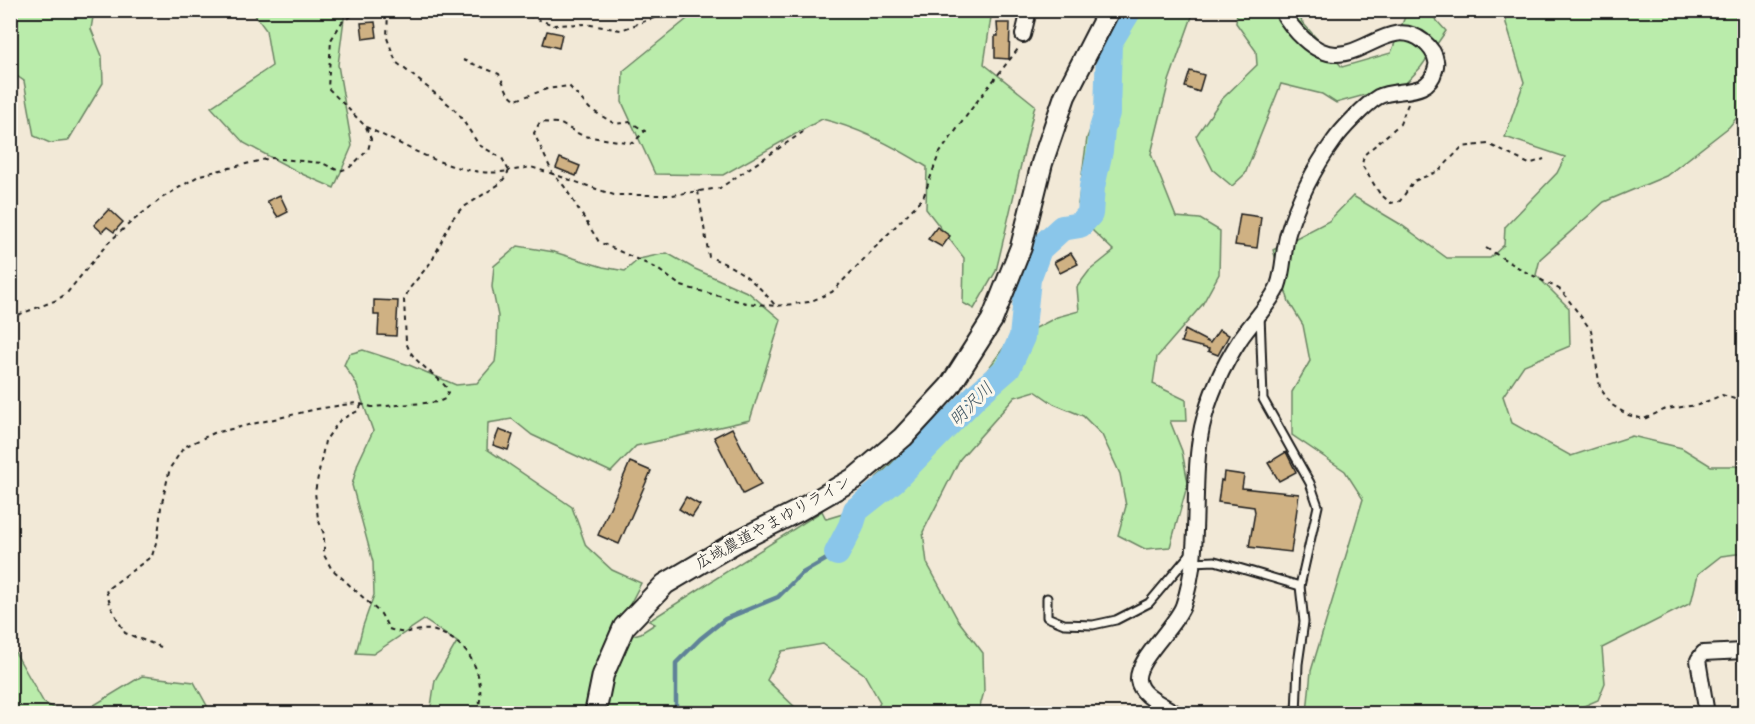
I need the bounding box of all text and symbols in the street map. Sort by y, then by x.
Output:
water label: 明沢川 [941,374,1001,434]
street label: 広域農道やまゆりライン [689,467,857,577]

